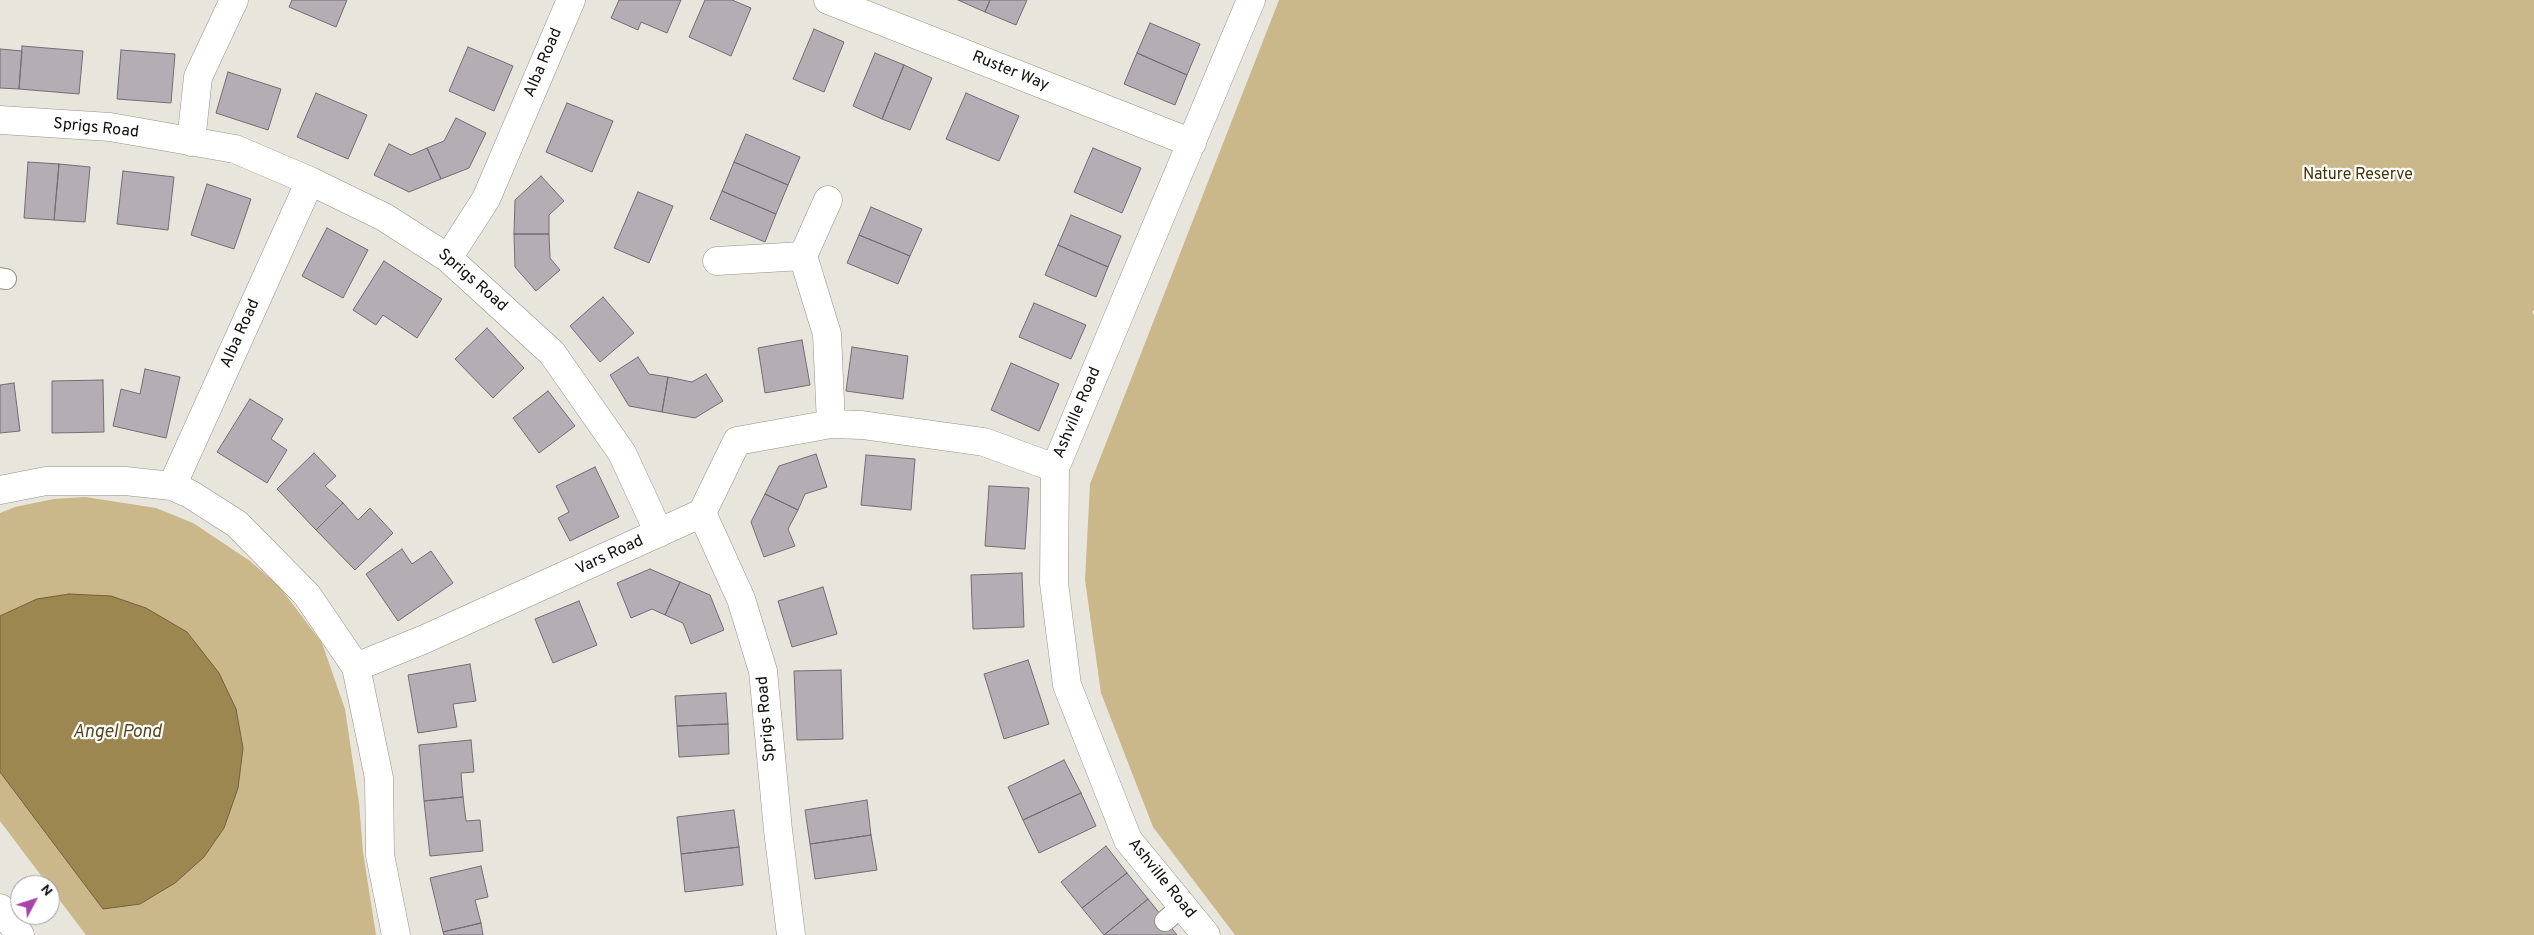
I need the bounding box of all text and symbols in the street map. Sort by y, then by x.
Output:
street label: Alba Road [521,25,567,101]
street label: Ruster Way [969,48,1051,96]
street label: Sprigs Road [52,115,140,143]
park label: Nature Reserve [2303,166,2413,186]
street label: Sprigs Road [433,246,511,316]
street label: Alba Road [217,297,265,371]
street label: Ashville Road [1050,364,1106,462]
street label: Vars Road [573,532,647,580]
street label: Sprigs Road [754,675,780,763]
water label: Angel Pond [73,722,161,744]
street label: Ashville Road [1123,835,1199,923]
north arrow [10,875,60,925]
text: N [36,881,56,900]

